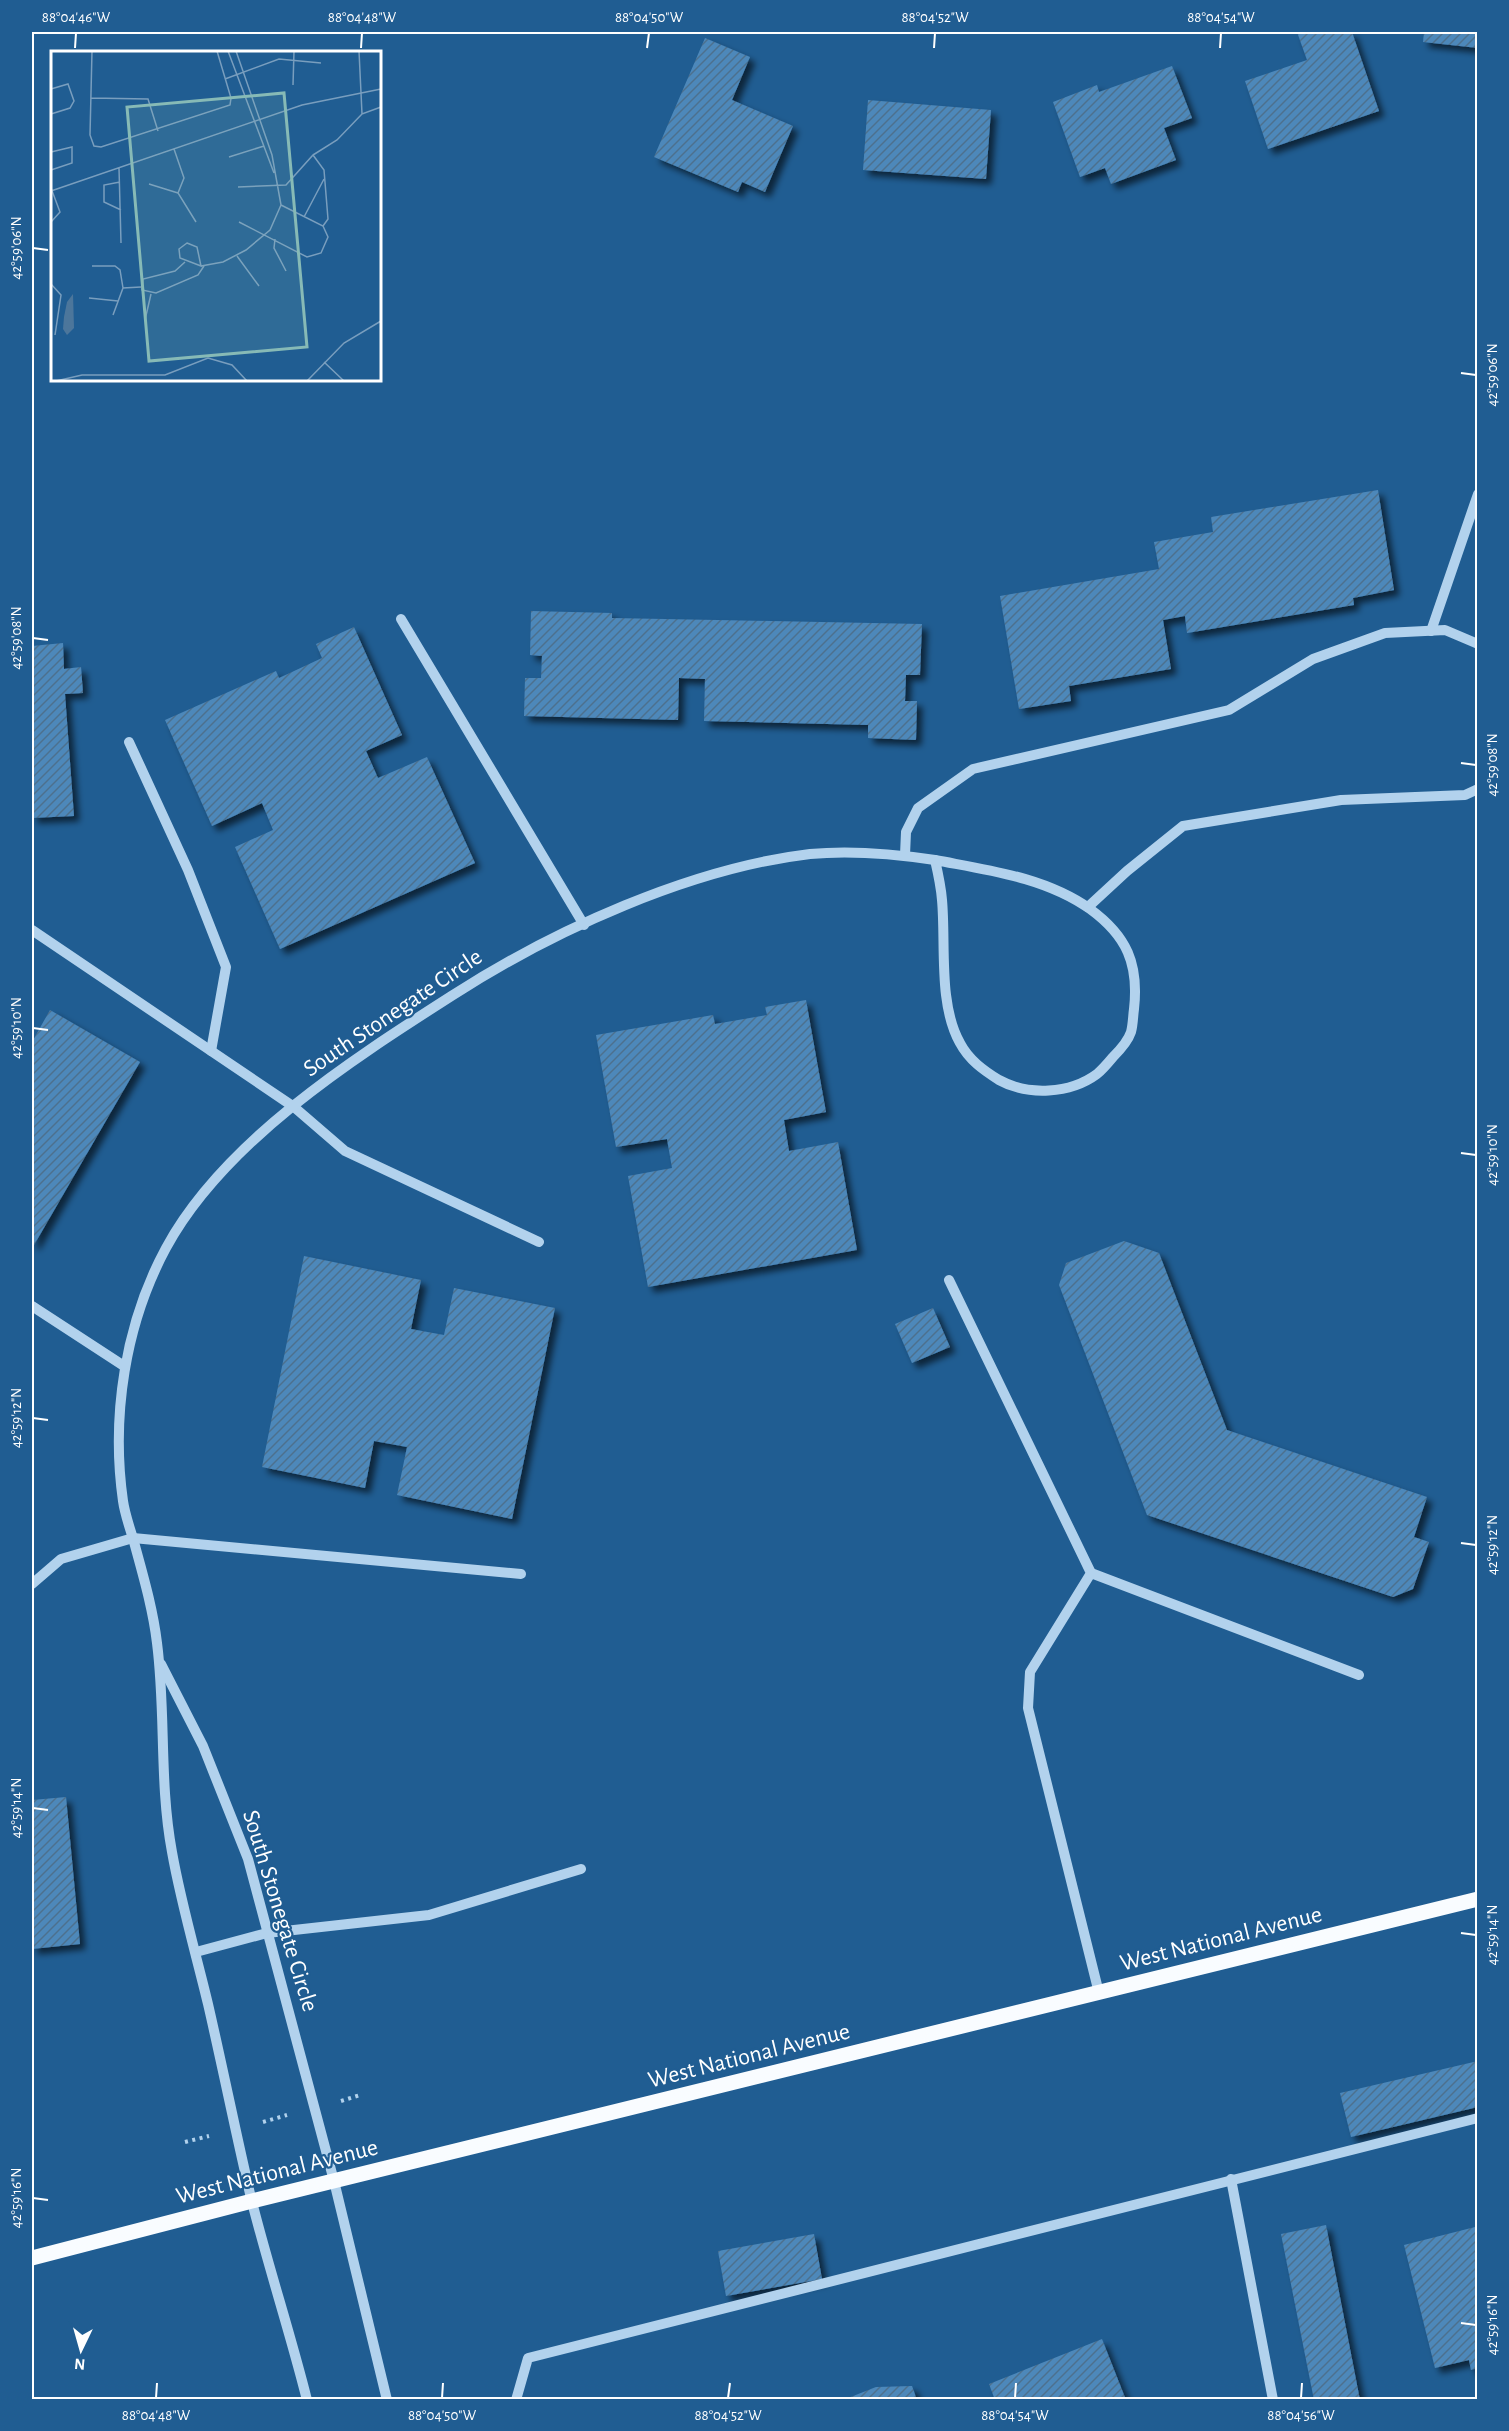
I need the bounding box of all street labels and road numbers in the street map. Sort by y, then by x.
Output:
street label: South Stonegate Circle [299,944,487,1082]
street label: South Stonegate Circle [238,1807,322,2015]
street label: West National Avenue [1118,1902,1324,1976]
street label: West National Avenue [646,2019,852,2093]
street label: West National Avenue [174,2135,380,2209]

